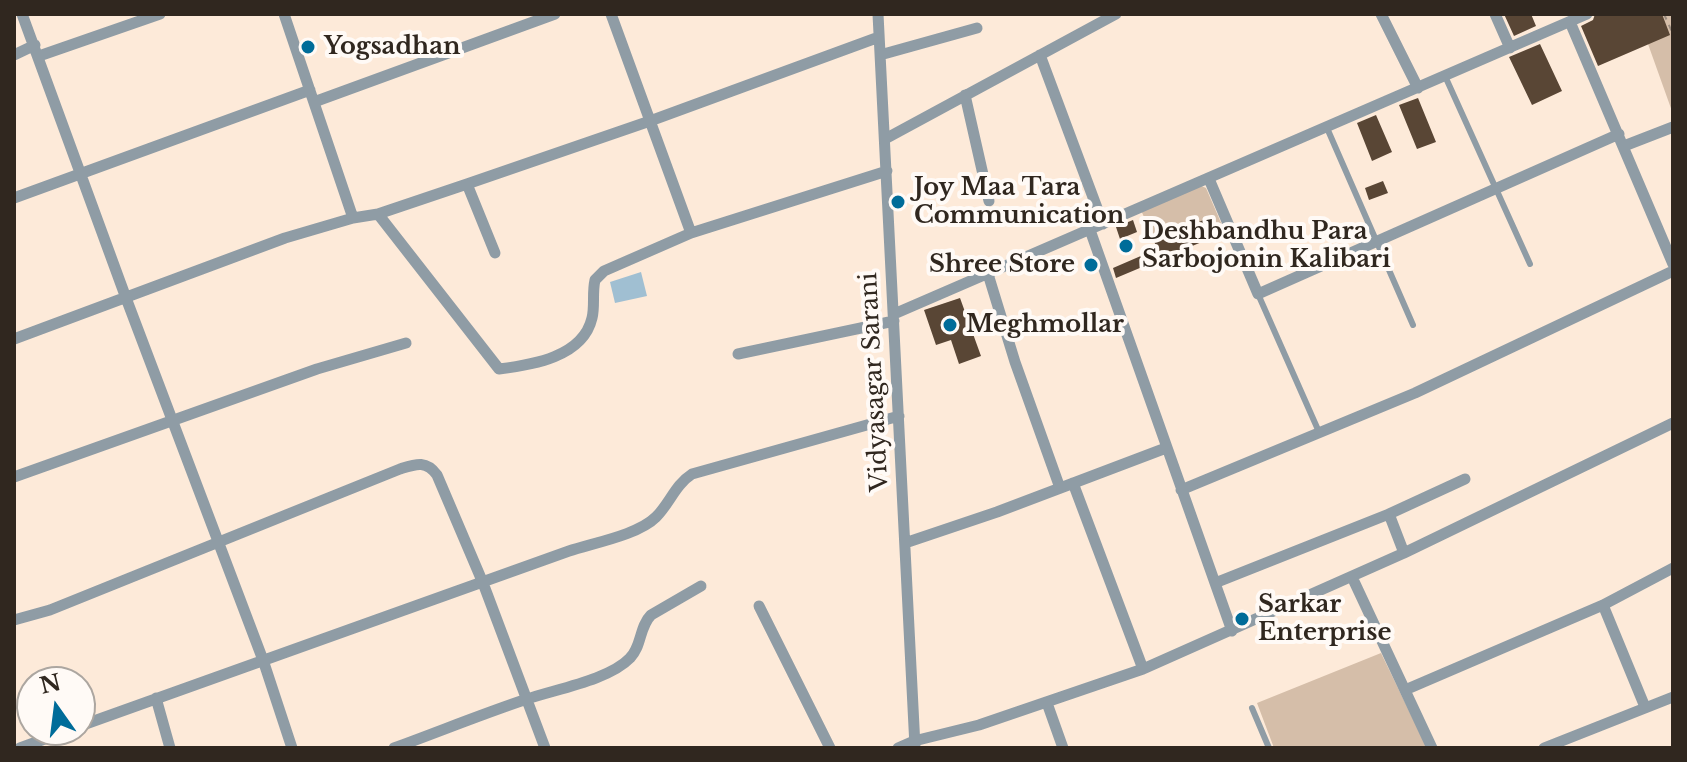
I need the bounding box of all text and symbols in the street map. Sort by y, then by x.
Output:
place label: Yogsadhan [324,33,460,61]
marker: Yogsadhan [299,38,317,56]
place label: Joy Maa Tara Communication [914,174,1124,230]
marker: Joy Maa Tara Communication [889,193,907,211]
place label: Deshbandhu Para Sarbojonin Kalibari [1142,218,1391,274]
marker: Deshbandhu Para Sarbojonin Kalibari [1117,237,1135,255]
place label: Shree Store [929,251,1075,279]
marker: Shree Store [1082,256,1100,274]
street label: Vidyasagar Sarani [855,272,895,492]
place label: Meghmollar [966,311,1124,339]
marker: Meghmollar [941,316,959,334]
place label: Sarkar Enterprise [1258,591,1392,647]
marker: Sarkar Enterprise [1233,610,1251,628]
north arrow [16,666,96,746]
text: N [37,669,64,700]

